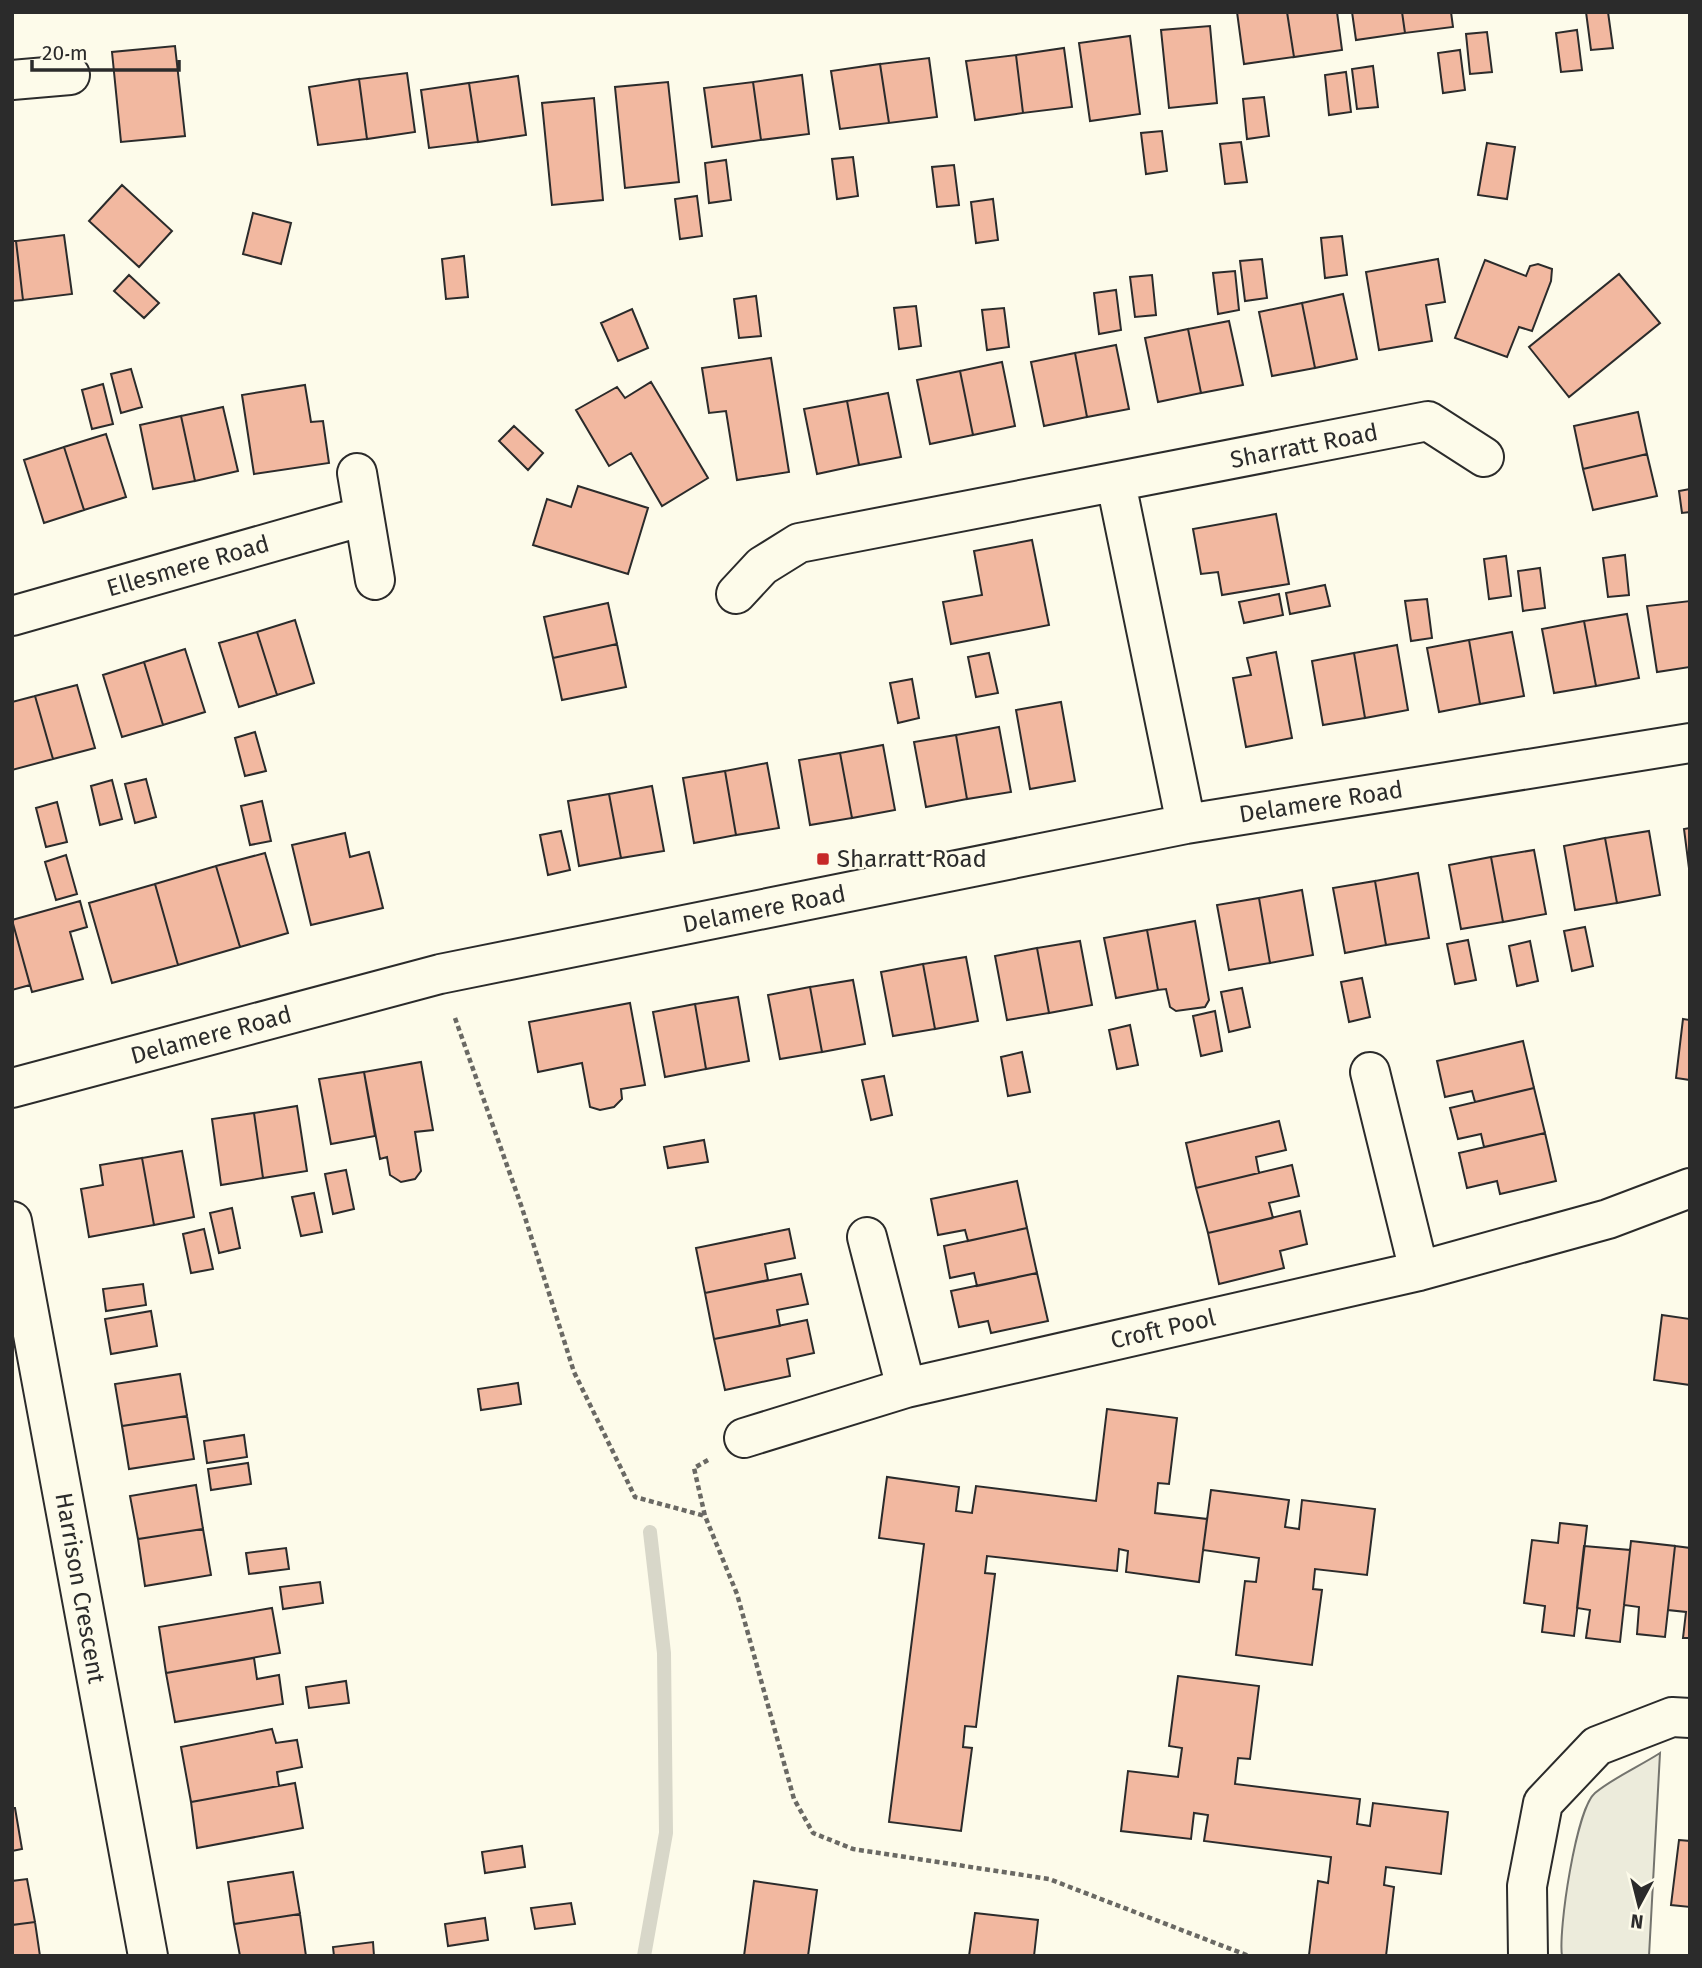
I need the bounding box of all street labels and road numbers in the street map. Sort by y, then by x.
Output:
street label: Sharratt Road [1228,418,1380,474]
street label: Ellesmere Road [103,529,273,603]
street label: Delamere Road [1237,775,1405,829]
street label: Delamere Road [680,879,848,939]
street label: Delamere Road [127,1000,295,1070]
street label: Croft Pool [1108,1303,1218,1355]
street label: Harrison Crescent [49,1491,111,1686]

